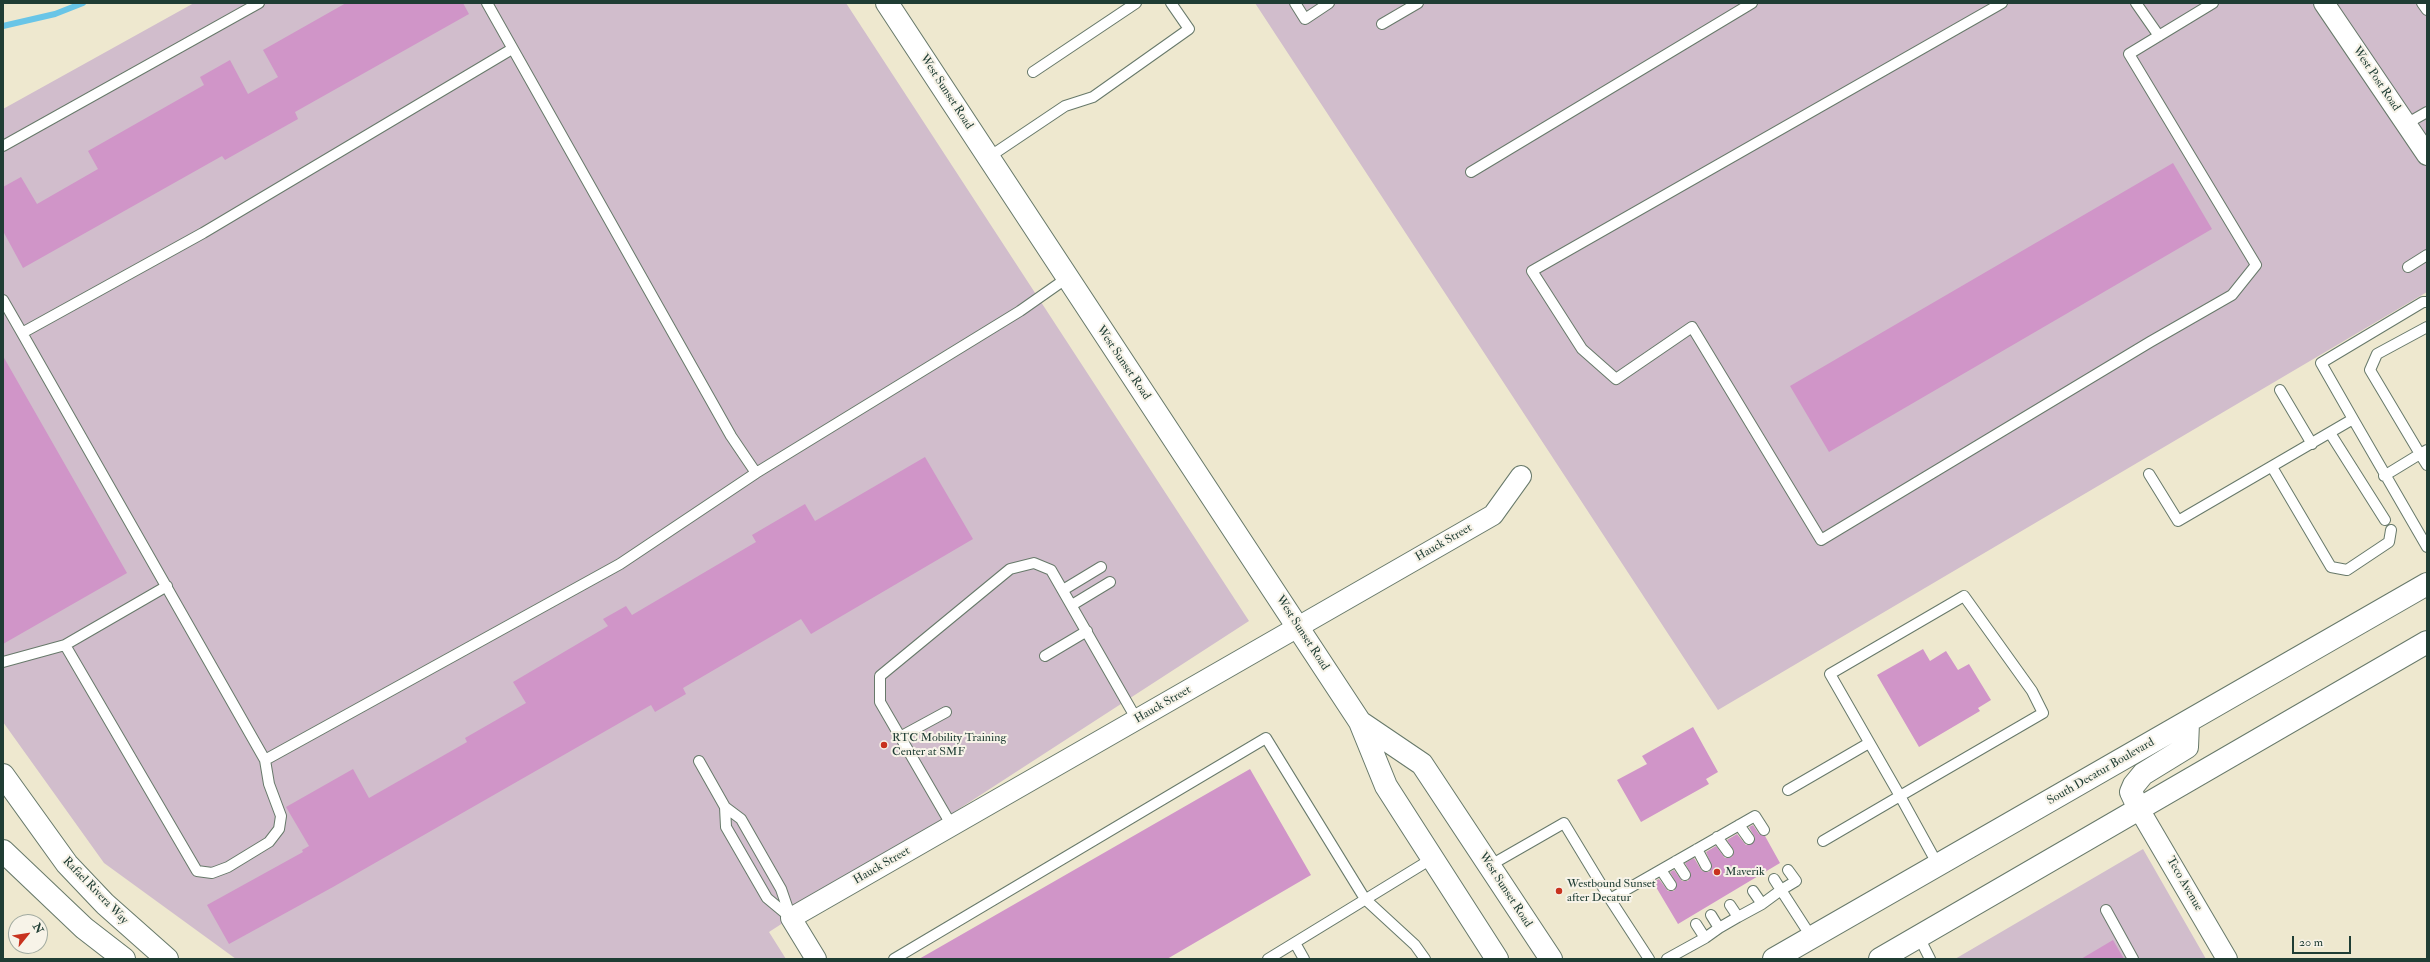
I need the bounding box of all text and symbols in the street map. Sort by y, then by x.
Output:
street label: West Post Road [2349,44,2403,114]
street label: West Sunset Road [916,52,976,132]
street label: West Sunset Road [1093,323,1153,403]
street label: Hauck Street [1413,521,1475,565]
street label: West Sunset Road [1272,593,1332,673]
street label: Hauck Street [1132,683,1194,727]
place label: RTC Mobility Training Center at SMF [892,731,1006,759]
street label: South Decatur Boulevard [2045,735,2157,809]
marker: RTC Mobility Training Center at SMF [879,740,889,750]
street label: Hauck Street [851,844,913,888]
street label: West Sunset Road [1475,850,1535,930]
street label: Rafael Rivera Way [59,854,131,928]
street label: Teco Avenue [2163,854,2205,914]
place label: Maverik [1725,865,1765,879]
marker: Maverik [1712,867,1722,877]
place label: Westbound Sunset after Decatur [1567,877,1656,905]
marker: Westbound Sunset after Decatur [1554,886,1564,896]
north arrow [8,914,48,954]
text: N [30,921,46,936]
scale bar [2294,928,2353,954]
text: 20 m [2299,935,2323,950]

